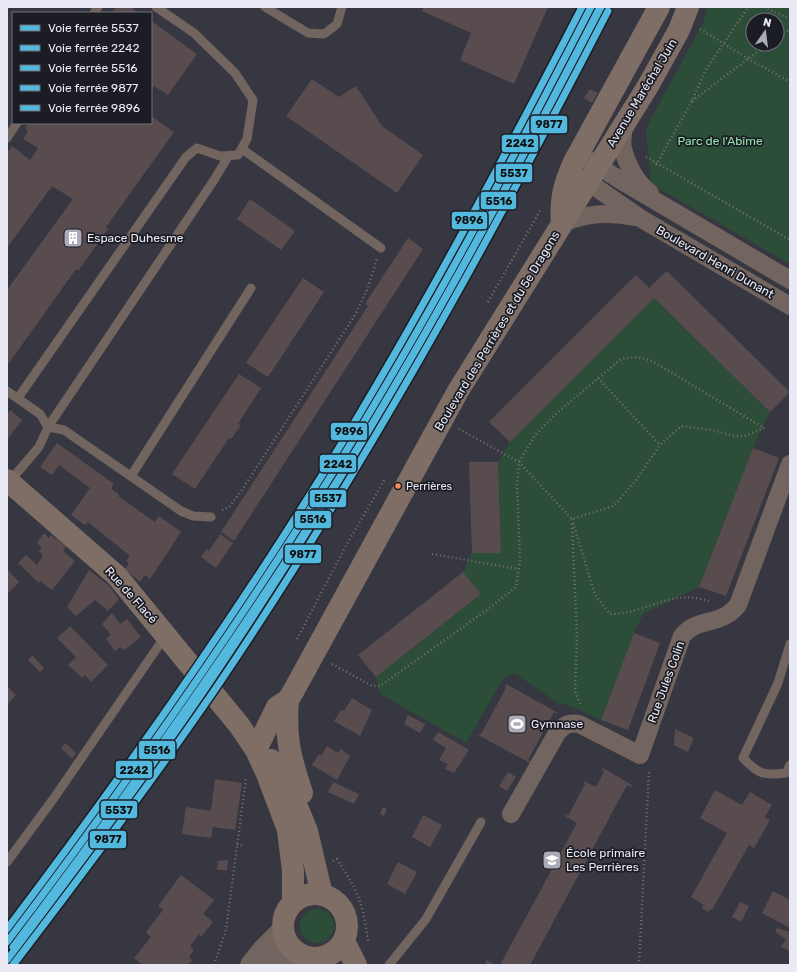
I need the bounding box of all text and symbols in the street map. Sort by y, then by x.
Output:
legend [12,12,152,124]
north arrow [745,12,785,52]
text: N [762,16,773,30]
text: Voie ferrée 5537 [48,21,139,35]
street label: Avenue Maréchal Juin [604,36,680,150]
text: Voie ferrée 2242 [48,41,140,55]
text: Voie ferrée 5516 [48,61,138,75]
text: Voie ferrée 9877 [48,81,138,95]
text: Voie ferrée 9896 [48,101,140,115]
line badge: 9877 [530,115,568,134]
text: 9877 [535,118,563,131]
line badge: 2242 [501,134,539,153]
park label: Parc de l'Abîme [677,134,763,148]
text: 2242 [506,137,534,150]
line badge: 5537 [495,163,533,183]
text: 5537 [500,167,529,180]
line badge: 5516 [480,191,517,210]
text: 5516 [486,195,512,208]
line badge: 9896 [451,211,488,230]
text: 9896 [455,214,483,227]
street label: Boulevard Henri Dunant [654,223,776,302]
building icon: Espace Duhesme [62,227,84,249]
street label: Boulevard des Perrières et du 5e Dragons [432,229,562,433]
place label: Espace Duhesme [87,231,184,245]
line badge: 9896 [330,422,368,441]
text: 9896 [335,425,363,438]
line badge: 2242 [319,454,357,473]
text: 2242 [324,458,352,471]
place label: Perrières [406,480,453,493]
marker: Perrières [393,481,403,491]
line badge: 5537 [309,489,347,508]
text: 5537 [314,492,343,505]
line badge: 5516 [294,510,332,529]
text: 5516 [300,513,326,526]
line badge: 9877 [284,544,322,564]
text: 9877 [289,548,317,561]
street label: Rue de Flacé [102,564,160,626]
street label: Rue Jules Colin [645,639,687,725]
sports icon: Gymnase [506,713,528,735]
place label: Gymnase [531,717,583,731]
line badge: 5516 [138,740,176,760]
text: 5516 [144,744,170,757]
line badge: 2242 [115,760,153,779]
text: 2242 [120,764,148,777]
line badge: 5537 [100,800,138,819]
text: 5537 [105,804,134,817]
line badge: 9877 [89,830,127,849]
text: 9877 [94,833,122,846]
place label: École primaire Les Perrières [566,846,646,874]
school or university icon: École primaire Les Perrières [541,849,563,871]

